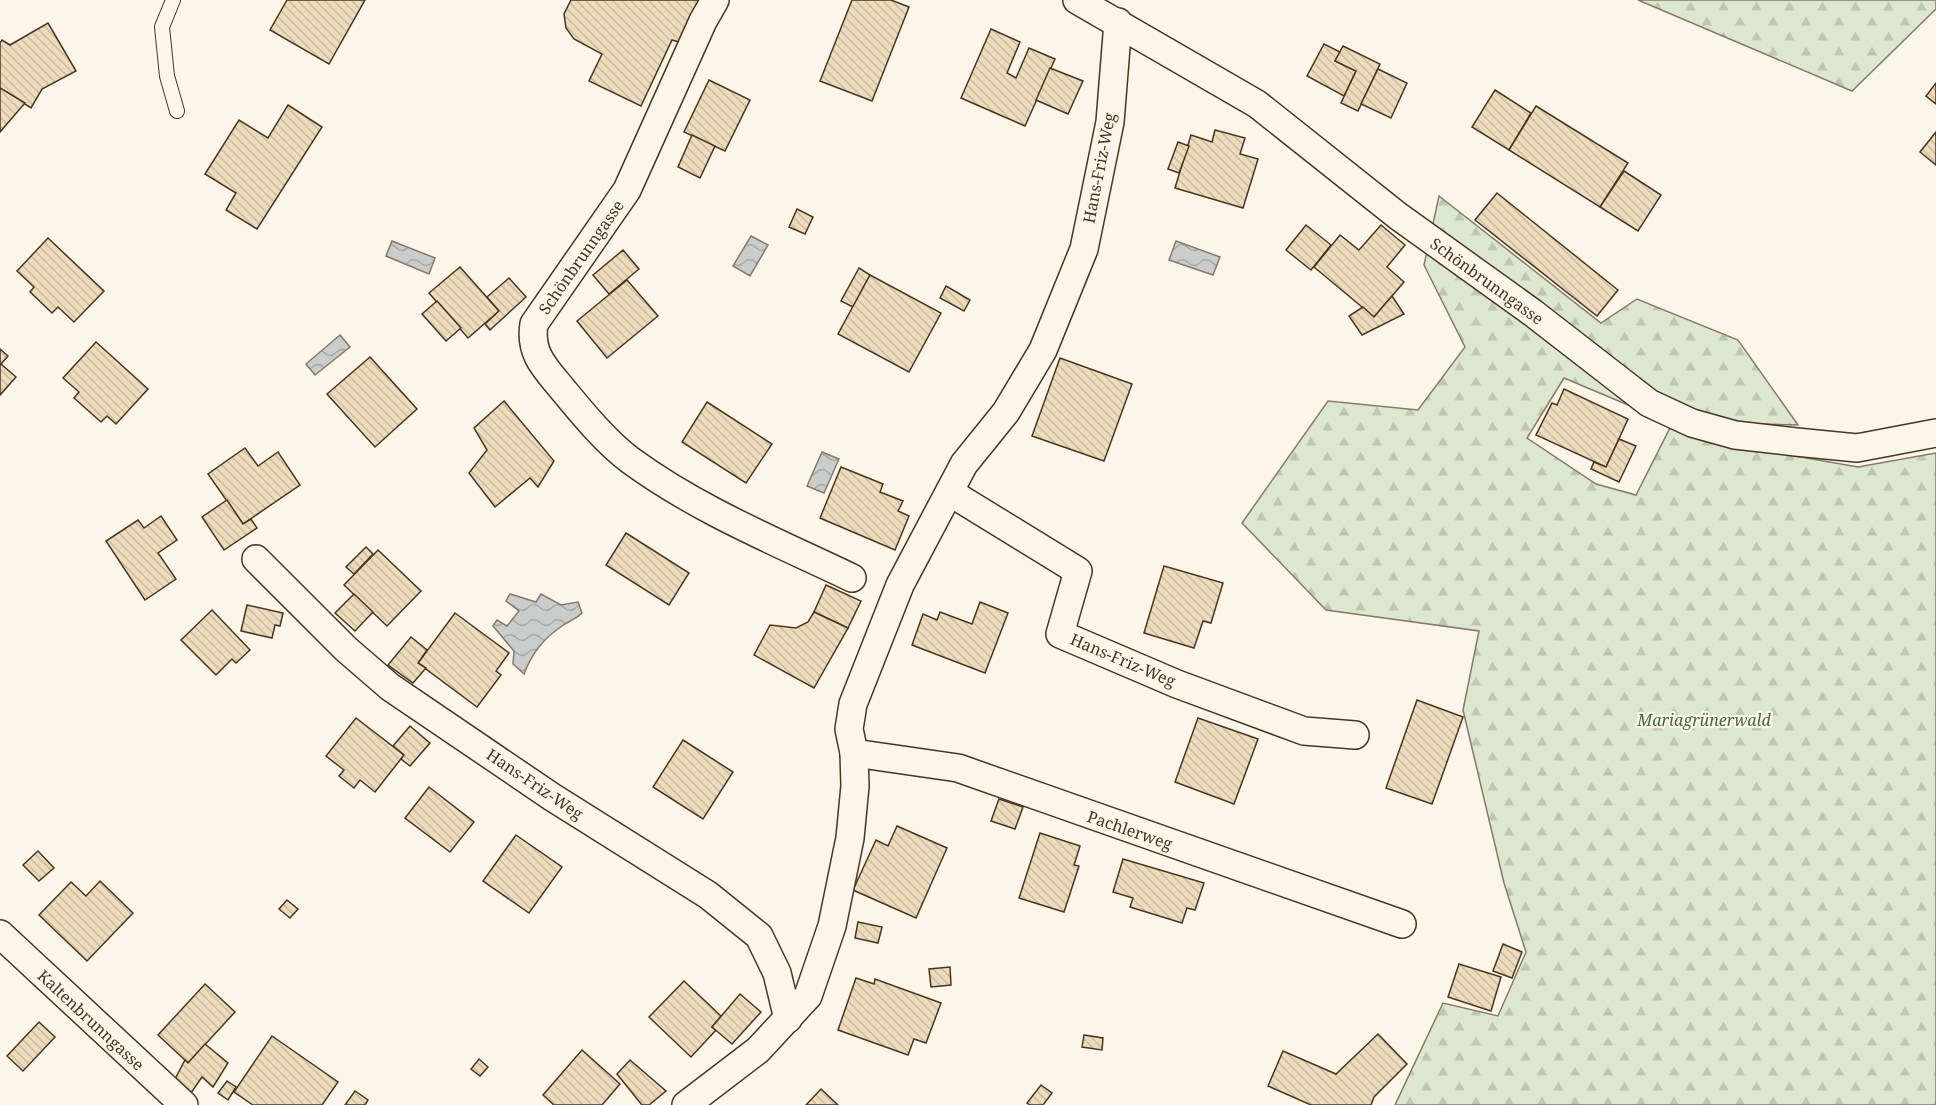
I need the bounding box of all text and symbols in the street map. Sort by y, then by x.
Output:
street label: Hans-Friz-Weg [1077,110,1121,225]
street label: Schönbrunngasse [533,195,629,319]
street label: Schönbrunngasse [1426,232,1548,330]
street label: Hans-Friz-Weg [1067,628,1179,692]
park label: Mariagrünerwald [1636,709,1771,731]
street label: Hans-Friz-Weg [482,743,588,825]
street label: Pachlerweg [1084,805,1176,855]
street label: Kaltenbrunngasse [33,965,149,1075]

